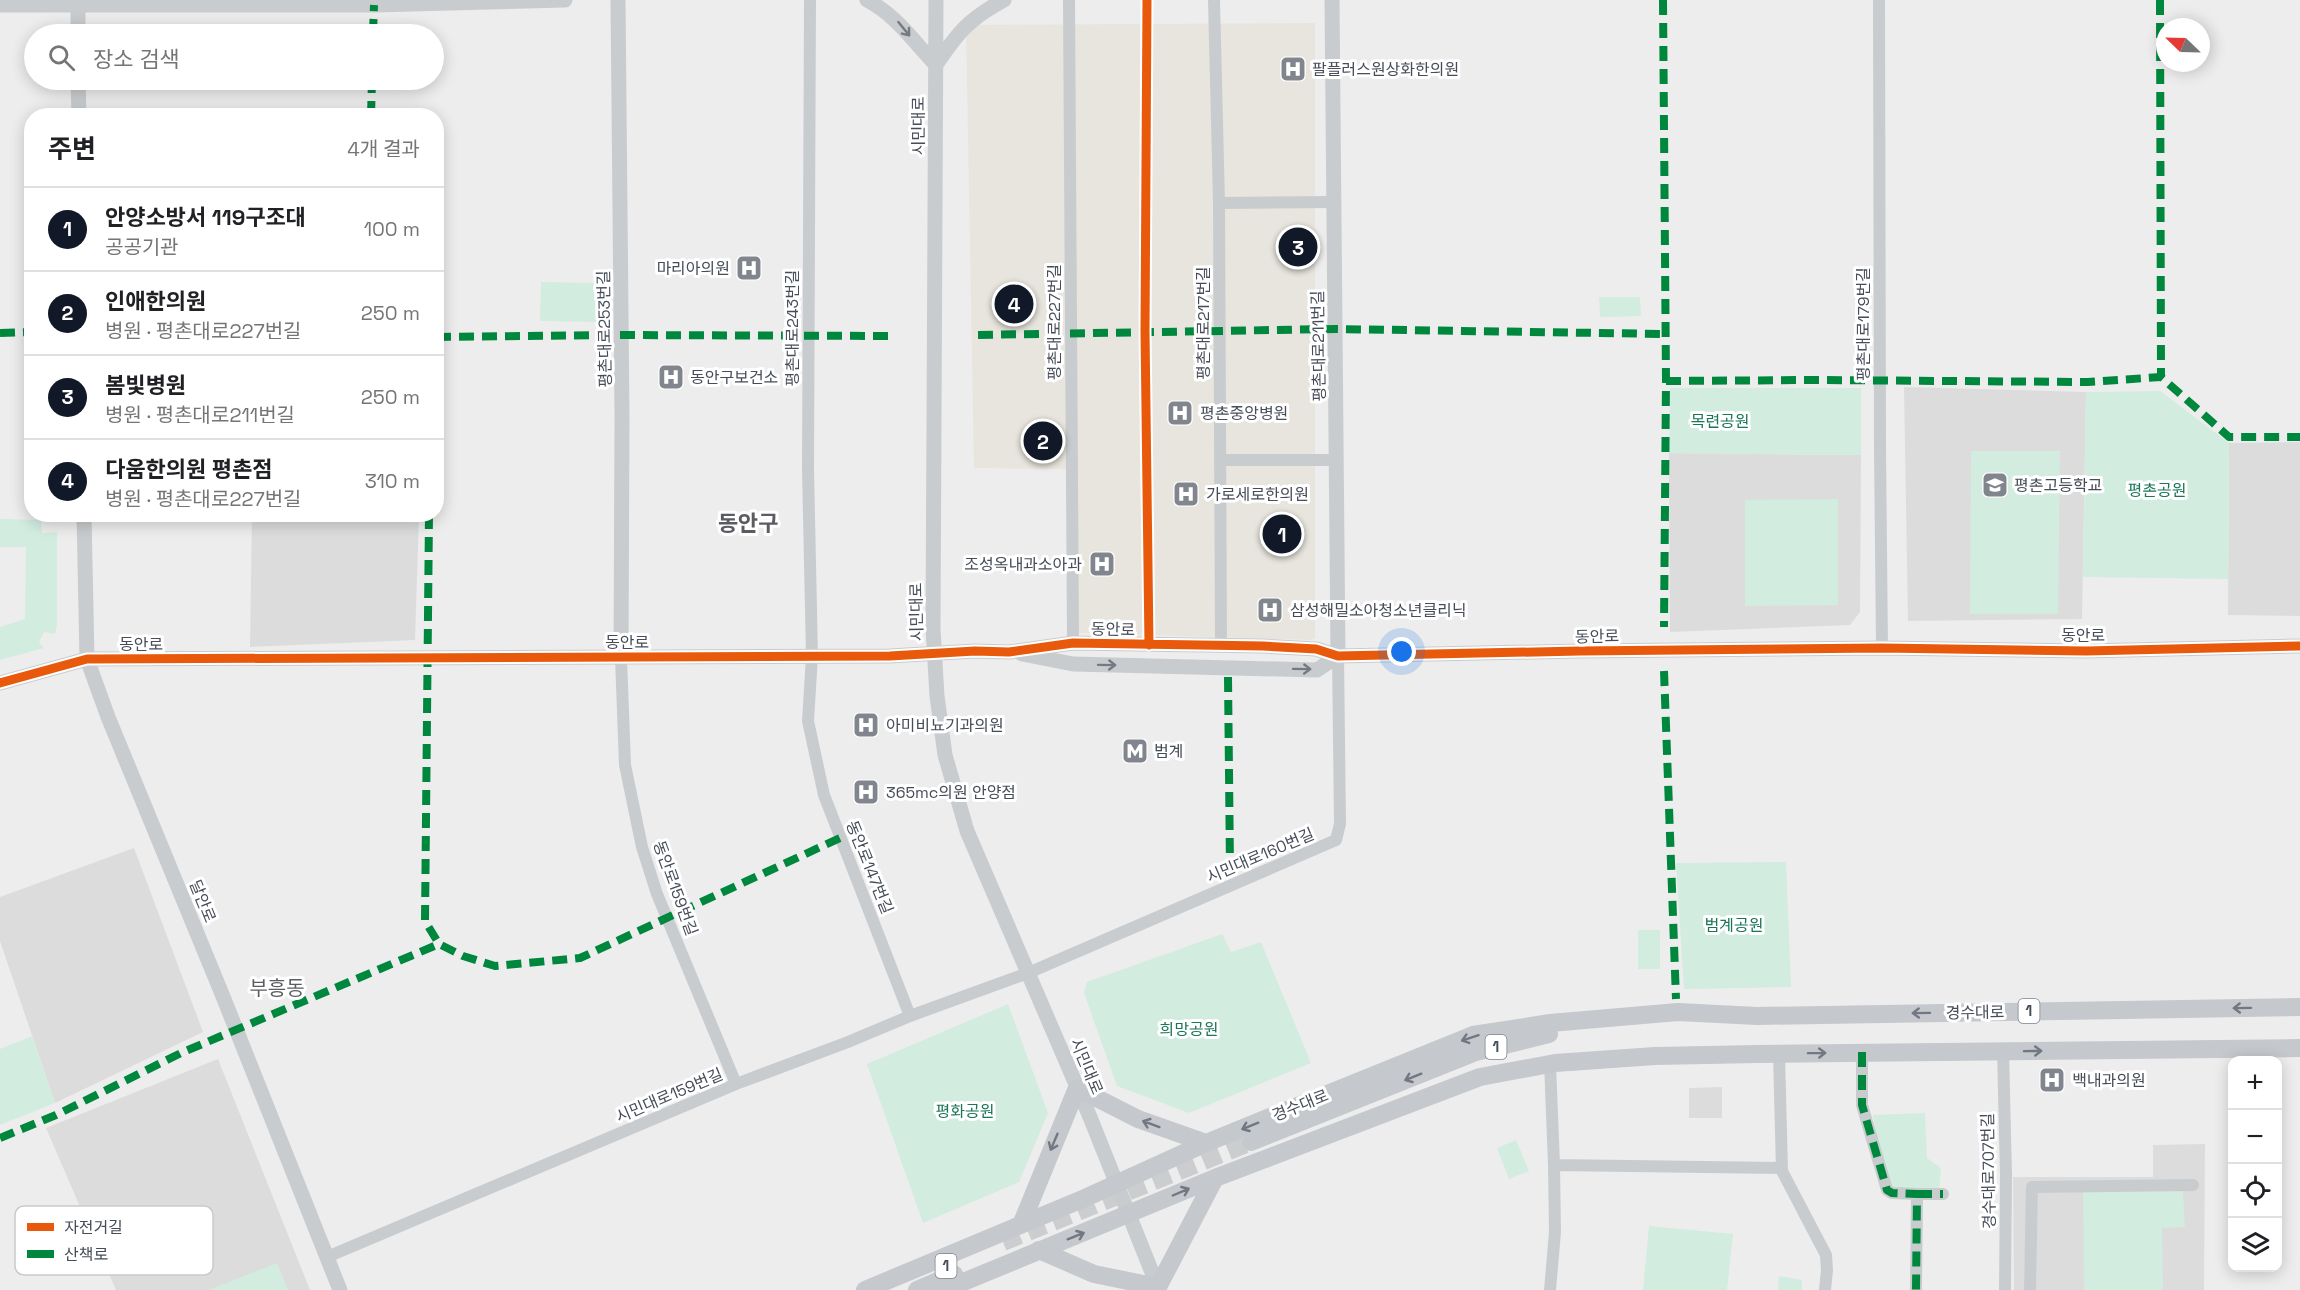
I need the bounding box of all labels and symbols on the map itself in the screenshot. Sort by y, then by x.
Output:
north arrow [2156,18,2210,72]
one-way arrow [898,21,911,37]
hospital icon: 팔플러스원상화한의원 [1278,54,1308,84]
place label: 팔플러스원상화한의원 [1312,59,1459,80]
street label: 시민대로 [908,96,929,155]
pin: 3 [1278,224,1318,270]
hospital icon: 마리아의원 [734,253,764,283]
place label: 마리아의원 [656,258,730,279]
street label: 평촌대로227번길 [1044,264,1065,380]
street label: 평촌대로217번길 [1193,266,1214,380]
street label: 평촌대로179번길 [1853,267,1874,381]
street label: 평촌대로243번길 [782,269,803,387]
street label: 평촌대로253번길 [593,270,616,388]
pin: 4 [994,282,1034,326]
street label: 평촌대로211번길 [1307,290,1330,402]
hospital icon: 동안구보건소 [656,362,686,392]
place label: 동안구보건소 [690,367,778,388]
hospital icon: 평촌중앙병원 [1165,398,1195,428]
place label: 평촌중앙병원 [1200,403,1288,424]
park label: 목련공원 [1691,411,1749,432]
pin: 2 [1024,418,1062,464]
school or university icon: 평촌고등학교 [1980,470,2010,500]
place label: 평촌고등학교 [2014,475,2102,496]
hospital icon: 가로세로한의원 [1171,479,1201,509]
park label: 평촌공원 [2128,480,2186,501]
place label: 가로세로한의원 [1206,484,1309,505]
district label: 동안구 [718,509,778,537]
pin: 1 [1262,512,1302,556]
hospital icon: 조성옥내과소아과 [1087,549,1117,579]
place label: 조성옥내과소아과 [964,554,1082,575]
street label: 시민대로 [905,582,928,642]
hospital icon: 삼성해밀소아청소년클리닉 [1255,595,1285,625]
place label: 삼성해밀소아청소년클리닉 [1290,600,1467,621]
street label: 동안로 [1091,619,1136,640]
street label: 동안로 [2061,625,2105,646]
street label: 동안로 [1575,626,1620,647]
street label: 동안로 [605,632,649,653]
street label: 동안로 [119,634,163,655]
your location [1387,637,1416,666]
one-way arrow [1096,660,1116,671]
one-way arrow [1291,663,1311,675]
hospital icon: 아미비뇨기과의원 [851,710,881,740]
place label: 아미비뇨기과의원 [886,715,1004,736]
metro station icon: 범계 [1120,736,1150,766]
place label: 범계 [1154,741,1183,762]
hospital icon: 365mc의원 안양점 [851,777,881,807]
place label: 365mc의원 안양점 [886,782,1016,803]
street label: 동안로147번길 [841,817,898,917]
street label: 시민대로160번길 [1203,823,1317,888]
street label: 동안로159번길 [649,838,702,939]
street label: 달안로 [185,877,221,926]
park label: 범계공원 [1705,915,1763,936]
district label: 부흥동 [249,975,305,1001]
road number: 1 [2018,999,2040,1023]
street label: 경수대로 [1945,1001,2005,1024]
one-way arrow [2232,1002,2252,1014]
one-way arrow [1911,1007,1931,1019]
park label: 희망공원 [1160,1019,1218,1040]
one-way arrow [1461,1033,1480,1044]
street label: 시민대로 [1065,1035,1108,1098]
road number: 1 [1486,1035,1506,1059]
one-way arrow [2022,1045,2042,1057]
one-way arrow [1806,1047,1826,1059]
street label: 시민대로159번길 [612,1063,726,1127]
hospital icon: 백내과의원 [2037,1065,2067,1095]
place label: 백내과의원 [2072,1070,2146,1091]
one-way arrow [1404,1072,1422,1083]
street label: 경수대로 [1269,1085,1332,1126]
park label: 평화공원 [936,1101,994,1122]
street label: 경수대로707번길 [1977,1113,2000,1229]
one-way arrow [1142,1117,1161,1128]
one-way arrow [1241,1121,1260,1132]
one-way arrow [1048,1133,1059,1151]
one-way arrow [1172,1186,1190,1197]
legend [15,1206,213,1275]
text: 자전거길 [64,1217,123,1238]
one-way arrow [1066,1230,1085,1241]
text: 산책로 [64,1244,108,1265]
road number: 1 [936,1254,956,1278]

